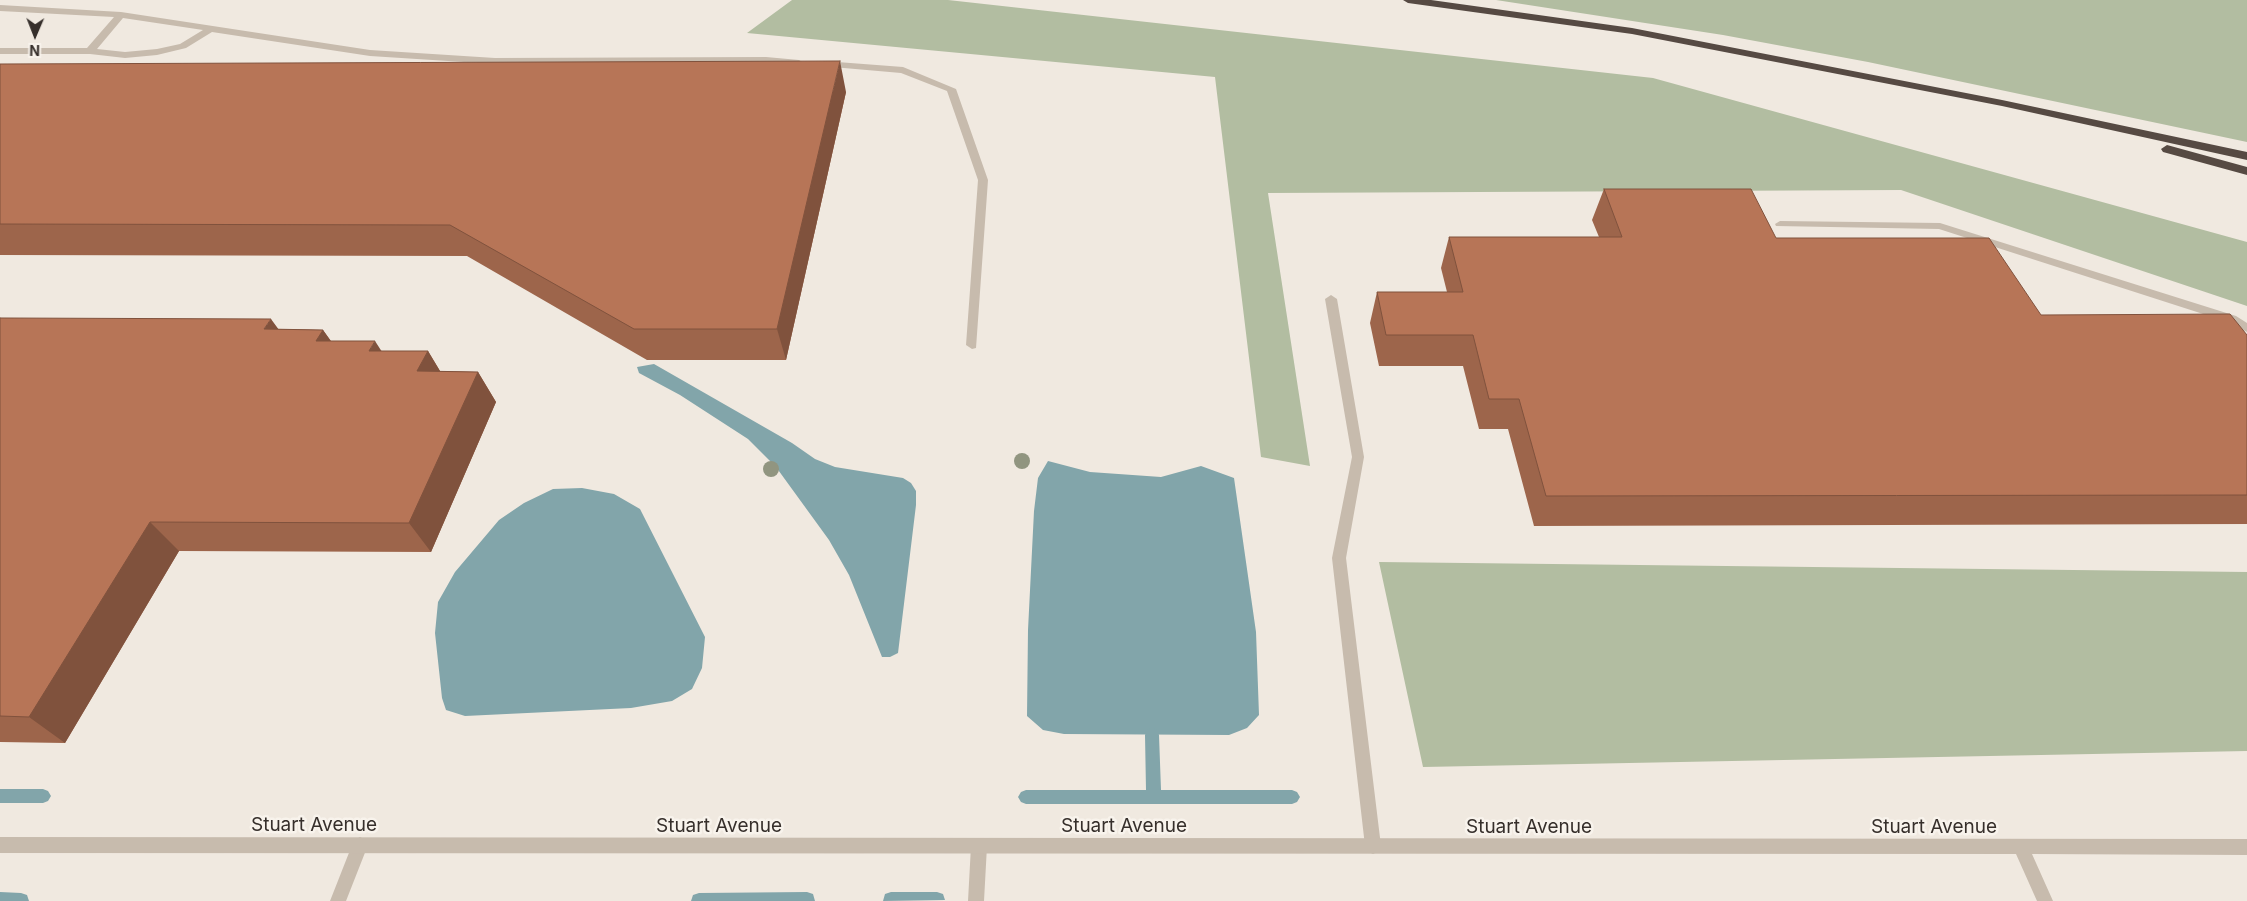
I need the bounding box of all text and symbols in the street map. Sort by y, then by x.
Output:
north arrow [10,10,60,60]
text: N [29,42,40,59]
street label: Stuart Avenue [251,814,377,836]
street label: Stuart Avenue [656,815,782,837]
street label: Stuart Avenue [1061,815,1187,837]
street label: Stuart Avenue [1466,816,1592,838]
street label: Stuart Avenue [1871,816,1997,838]

